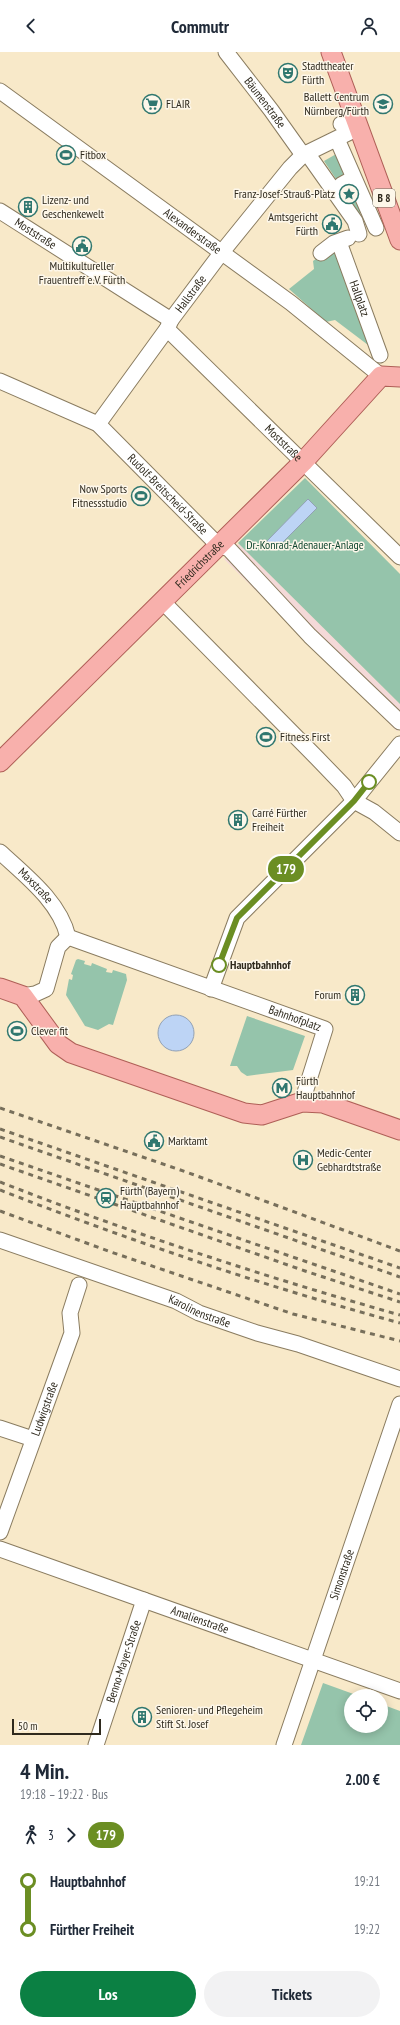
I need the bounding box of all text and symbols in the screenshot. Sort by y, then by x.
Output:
icon: back [20,15,42,37]
text: Commutr [171,15,229,38]
icon: person [358,15,380,37]
place label: Stadttheater Fürth [302,58,354,87]
theatre icon: Stadttheater Fürth [277,62,299,84]
street label: Bäumenstraße [241,74,289,131]
place label: Ballett Centrum Nürnberg/Fürth [304,89,369,118]
supermarket icon: FLAIR [141,93,163,115]
school or university icon: Ballett Centrum Nürnberg/Fürth [372,93,394,115]
place label: FLAIR [166,96,190,111]
sports icon: Fitbox [55,144,77,166]
place label: Fitbox [80,147,106,162]
place icon: Franz-Josef-Strauß-Platz [338,183,360,205]
place label: Franz-Josef-Strauß-Platz [234,186,335,201]
road number: B 8 [373,189,395,207]
place label: Lizenz- und Geschenkewelt [42,192,105,221]
building icon: Lizenz- und Geschenkewelt [17,196,39,218]
street label: Alexanderstraße [161,205,225,257]
place label: Amtsgericht Fürth [268,209,319,238]
public building icon: Amtsgericht Fürth [321,213,343,235]
street label: Moststraße [12,214,59,252]
public building icon: Multikultureller Frauentreff e.V. Fürth [71,235,93,257]
place label: Multikultureller Frauentreff e.V. Fürth [39,258,125,287]
street label: Hallstraße [171,272,209,315]
street label: Hallplatz [347,278,373,318]
street label: Moststraße [262,421,306,464]
street label: Rudolf-Breitscheid-Straße [125,450,211,538]
place label: Now Sports Fitnessstudio [72,481,127,510]
sports icon: Now Sports Fitnessstudio [130,485,152,507]
street label: Friedrichstraße [172,536,227,591]
park label: Dr.-Konrad-Adenauer-Anlage [246,537,364,552]
sports icon: Fitness First [255,726,277,748]
place label: Fitness First [280,729,331,744]
unlabelled marker [361,774,377,790]
place label: Carré Fürther Freiheit [252,805,307,834]
building icon: Carré Fürther Freiheit [227,809,249,831]
line badge: 179 [263,856,309,882]
text: 179 [276,860,296,878]
street label: Maxstraße [15,864,57,906]
marker: Hauptbahnhof [211,957,227,973]
place label: Hauptbahnhof [230,957,291,972]
building icon: Forum [344,984,366,1006]
place label: Forum [315,987,341,1002]
street label: Bahnhofplatz [267,1001,323,1034]
sports icon: Clever fit [6,1020,28,1042]
place label: Clever fit [31,1023,69,1038]
place label: Fürth Hauptbahnhof [296,1073,356,1102]
metro station icon: Fürth Hauptbahnhof [271,1077,293,1099]
public building icon: Marktamt [143,1130,165,1152]
place label: Marktamt [168,1133,208,1148]
place label: Medic-Center Gebhardtstraße [317,1145,381,1174]
hospital icon: Medic-Center Gebhardtstraße [292,1149,314,1171]
place label: Fürth (Bayern) Hauptbahnhof [120,1183,180,1212]
station icon: Fürth (Bayern) Hauptbahnhof [95,1187,117,1209]
street label: Karolinenstraße [167,1291,233,1330]
street label: Ludwigstraße [27,1380,61,1438]
street label: Simonstraße [326,1547,357,1602]
street label: Amalienstraße [169,1602,231,1637]
street label: Benno-Mayer-Straße [103,1618,144,1704]
map controls [344,1689,388,1733]
button: locate [344,1689,388,1733]
place label: Senioren- und Pflegeheim Stift St. Josef [156,1702,263,1731]
building icon: Senioren- und Pflegeheim Stift St. Josef [131,1706,153,1728]
scale bar [12,1717,101,1736]
text: 50 m [18,1719,37,1733]
text: 4 Min. [20,1757,69,1785]
text: 2.00 € [345,1770,380,1789]
text: 19:18 – 19:22 · Bus [20,1786,108,1803]
icon: walk [20,1824,42,1846]
icon: forward [60,1824,82,1846]
text: 179 [96,1826,116,1844]
text: 3 [48,1827,54,1844]
text: Hauptbahnhof [50,1872,126,1891]
text: 19:21 [354,1873,380,1890]
text: Fürther Freiheit [50,1920,134,1939]
text: 19:22 [354,1921,380,1938]
button: Los [20,1971,196,2017]
button: Tickets [204,1971,380,2017]

